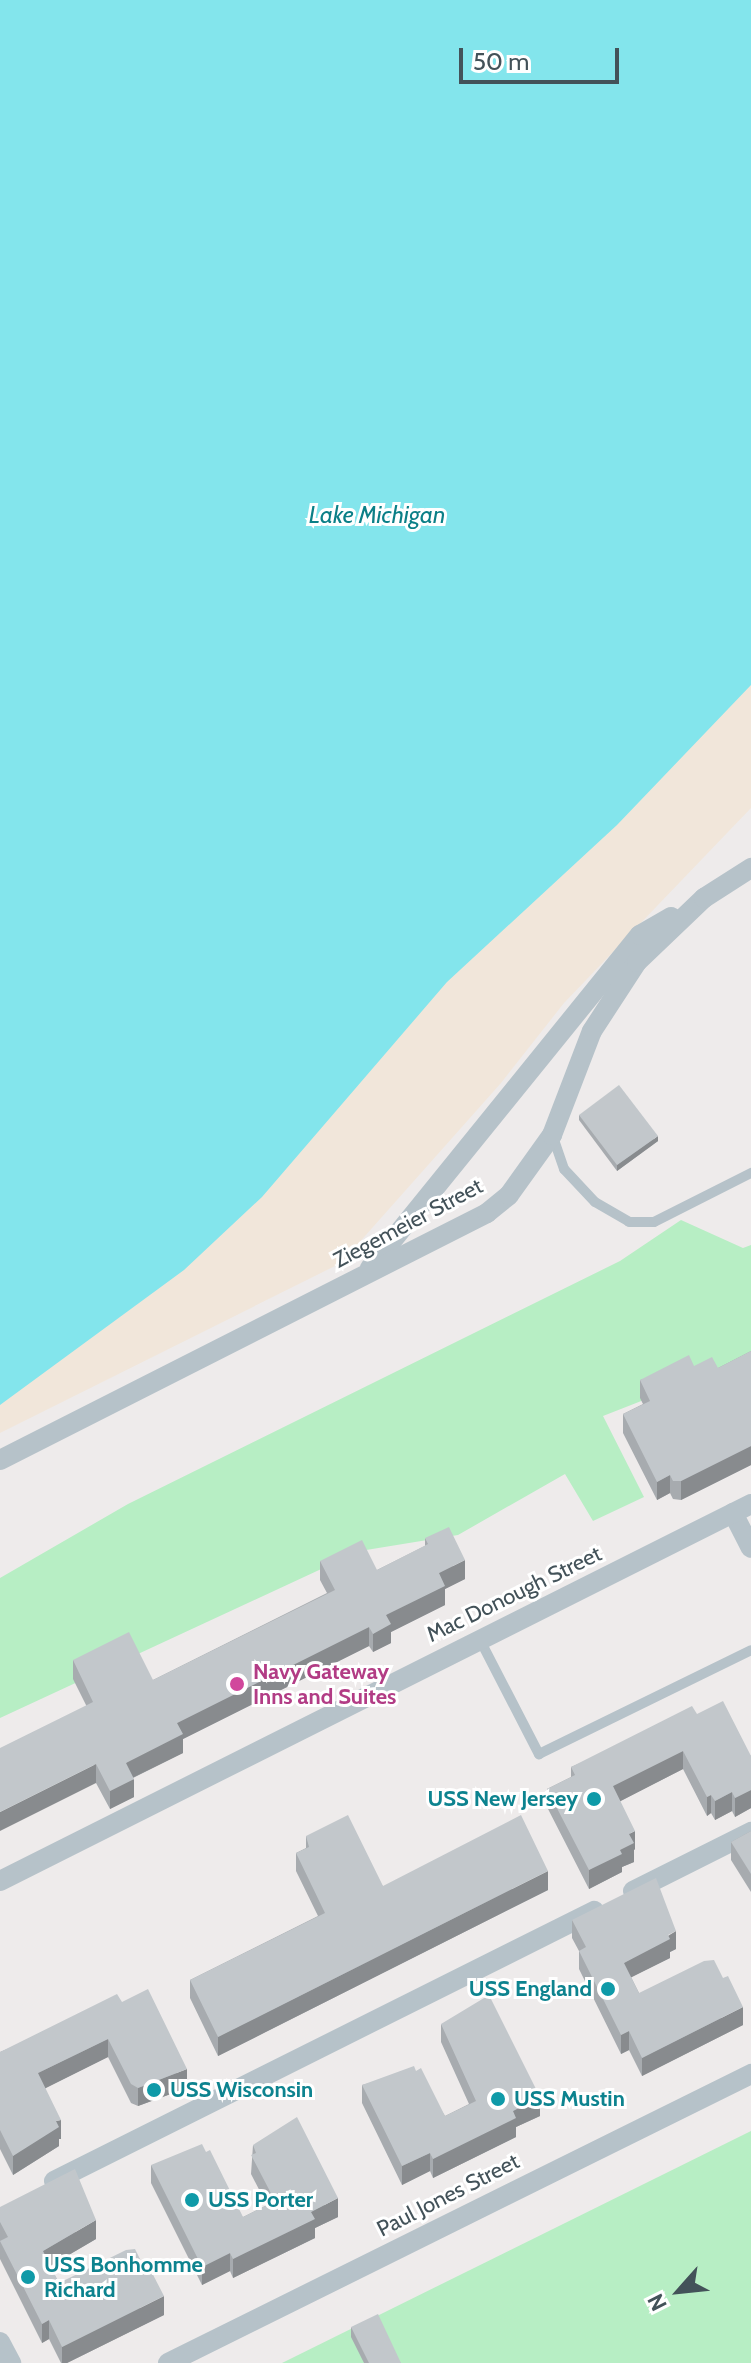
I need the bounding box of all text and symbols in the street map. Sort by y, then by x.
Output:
scale bar [463,32,623,82]
text: 50 m [473,47,529,76]
water label: Lake Michigan [309,501,445,529]
street label: Ziegemeier Street [329,1173,487,1273]
street label: Mac Donough Street [422,1540,606,1648]
place label: Navy Gateway Inns and Suites [253,1658,396,1710]
marker: Navy Gateway Inns and Suites [228,1675,246,1693]
place label: USS New Jersey [427,1786,578,1812]
marker: USS New Jersey [585,1790,603,1808]
place label: USS England [469,1976,592,2002]
marker: USS England [599,1980,617,1998]
place label: USS Wisconsin [170,2077,313,2103]
marker: USS Wisconsin [145,2081,163,2099]
place label: USS Mustin [514,2086,625,2112]
marker: USS Mustin [489,2090,507,2108]
street label: Paul Jones Street [372,2148,524,2242]
place label: USS Porter [208,2187,313,2213]
marker: USS Porter [183,2191,201,2209]
place label: USS Bonhomme Richard [44,2251,203,2302]
north arrow [639,2251,719,2331]
marker: USS Bonhomme Richard [19,2268,37,2286]
text: N [642,2289,673,2315]

